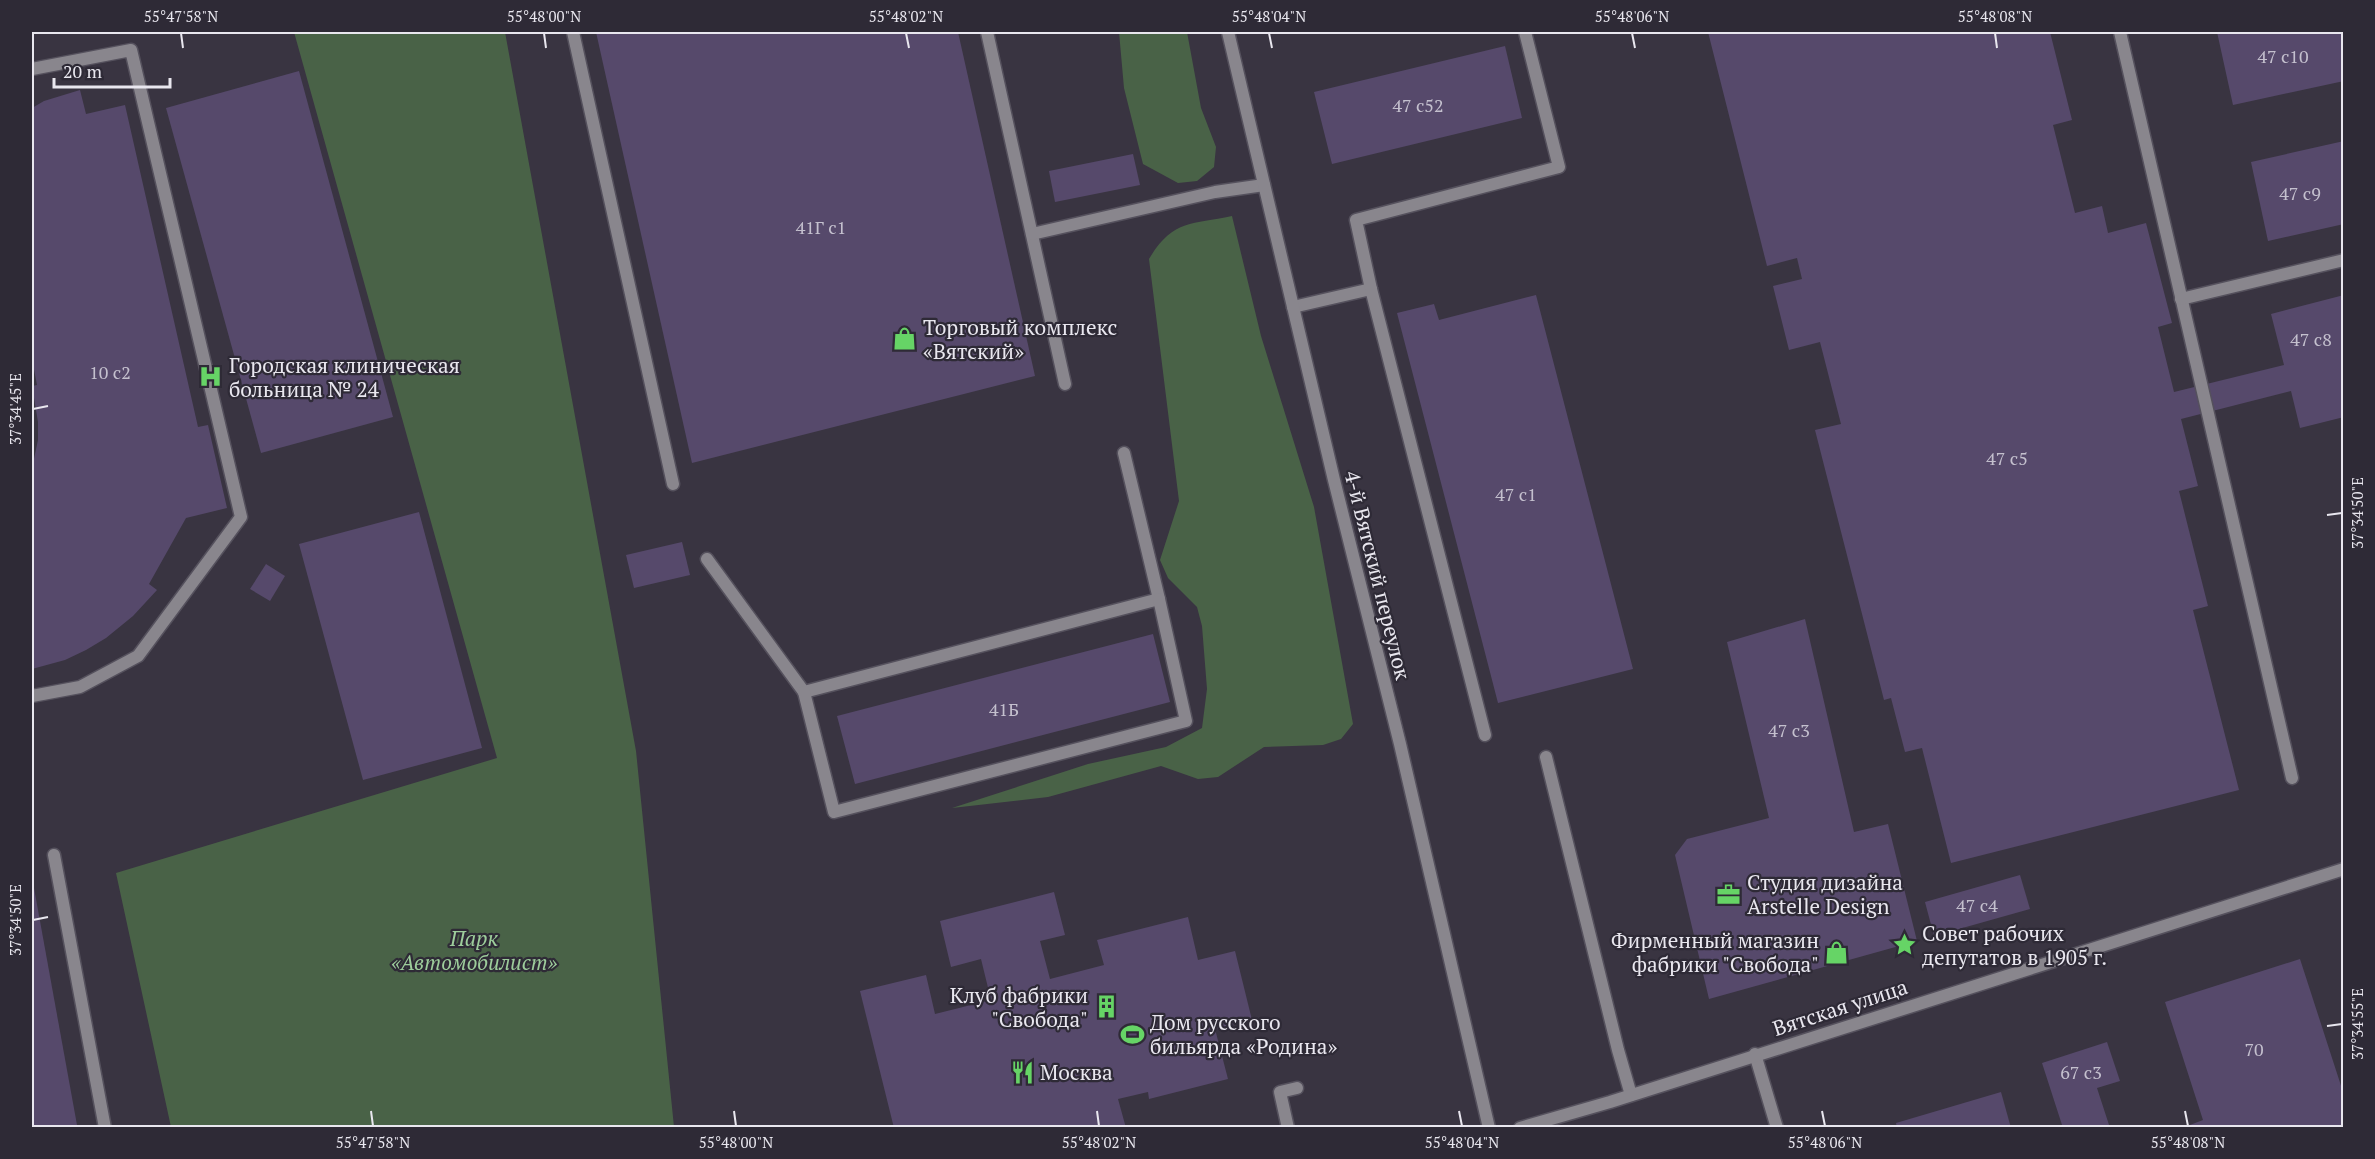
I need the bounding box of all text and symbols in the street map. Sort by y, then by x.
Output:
text: 55°47'58"N [144,6,218,26]
text: 55°48'00"N [507,6,581,26]
text: 55°48'02"N [869,6,943,26]
text: 55°48'04"N [1232,6,1306,26]
text: 55°48'06"N [1595,6,1669,26]
text: 55°48'08"N [1958,6,2032,26]
house number: 47 с10 [2257,44,2309,68]
scale bar [54,51,170,89]
text: 20 m [63,59,103,83]
house number: 47 с52 [1392,93,1444,117]
house number: 47 с9 [2279,181,2321,205]
house number: 41Г с1 [796,215,846,239]
place label: Торговый комплекс «Вятский» [923,313,1117,365]
shop icon: Торговый комплекс «Вятский» [892,326,918,352]
house number: 47 с8 [2290,327,2332,351]
place label: Городская клиническая больница № 24 [229,351,460,403]
house number: 10 с2 [89,360,131,384]
hospital icon: Городская клиническая больница № 24 [198,364,224,390]
text: 37°34'45"E [5,373,25,445]
house number: 47 с5 [1986,446,2028,470]
street label: 4-й Вятский переулок [1338,468,1418,683]
text: 37°34'50"E [2347,477,2367,549]
house number: 47 с1 [1495,482,1537,506]
house number: 41Б [989,697,1019,721]
house number: 47 с3 [1768,718,1810,742]
place label: Студия дизайна Arstelle Design [1747,868,1903,920]
office icon: Студия дизайна Arstelle Design [1716,881,1742,907]
text: 37°34'50"E [5,884,25,956]
house number: 47 с4 [1956,893,1998,917]
place label: Совет рабочих депутатов в 1905 г. [1922,919,2107,971]
park label: Парк «Автомобилист» [391,924,558,976]
place label: Фирменный магазин фабрики "Свобода" [1611,926,1819,978]
place icon: Совет рабочих депутатов в 1905 г. [1891,932,1917,958]
shop icon: Фирменный магазин фабрики "Свобода" [1824,939,1850,965]
street label: Вятская улица [1769,972,1911,1042]
place label: Клуб фабрики "Свобода" [950,981,1088,1033]
text: 37°34'55"E [2347,988,2367,1060]
building icon: Клуб фабрики "Свобода" [1093,994,1119,1020]
place label: Дом русского бильярда «Родина» [1150,1008,1337,1060]
sports icon: Дом русского бильярда «Родина» [1119,1021,1145,1047]
house number: 70 [2244,1037,2264,1061]
place label: Москва [1040,1058,1113,1086]
restaurant icon: Москва [1009,1059,1035,1085]
house number: 67 с3 [2060,1060,2102,1084]
text: 55°47'58"N [336,1132,410,1152]
text: 55°48'00"N [699,1132,773,1152]
text: 55°48'02"N [1062,1132,1136,1152]
text: 55°48'04"N [1425,1132,1499,1152]
text: 55°48'06"N [1788,1132,1862,1152]
text: 55°48'08"N [2151,1132,2225,1152]

